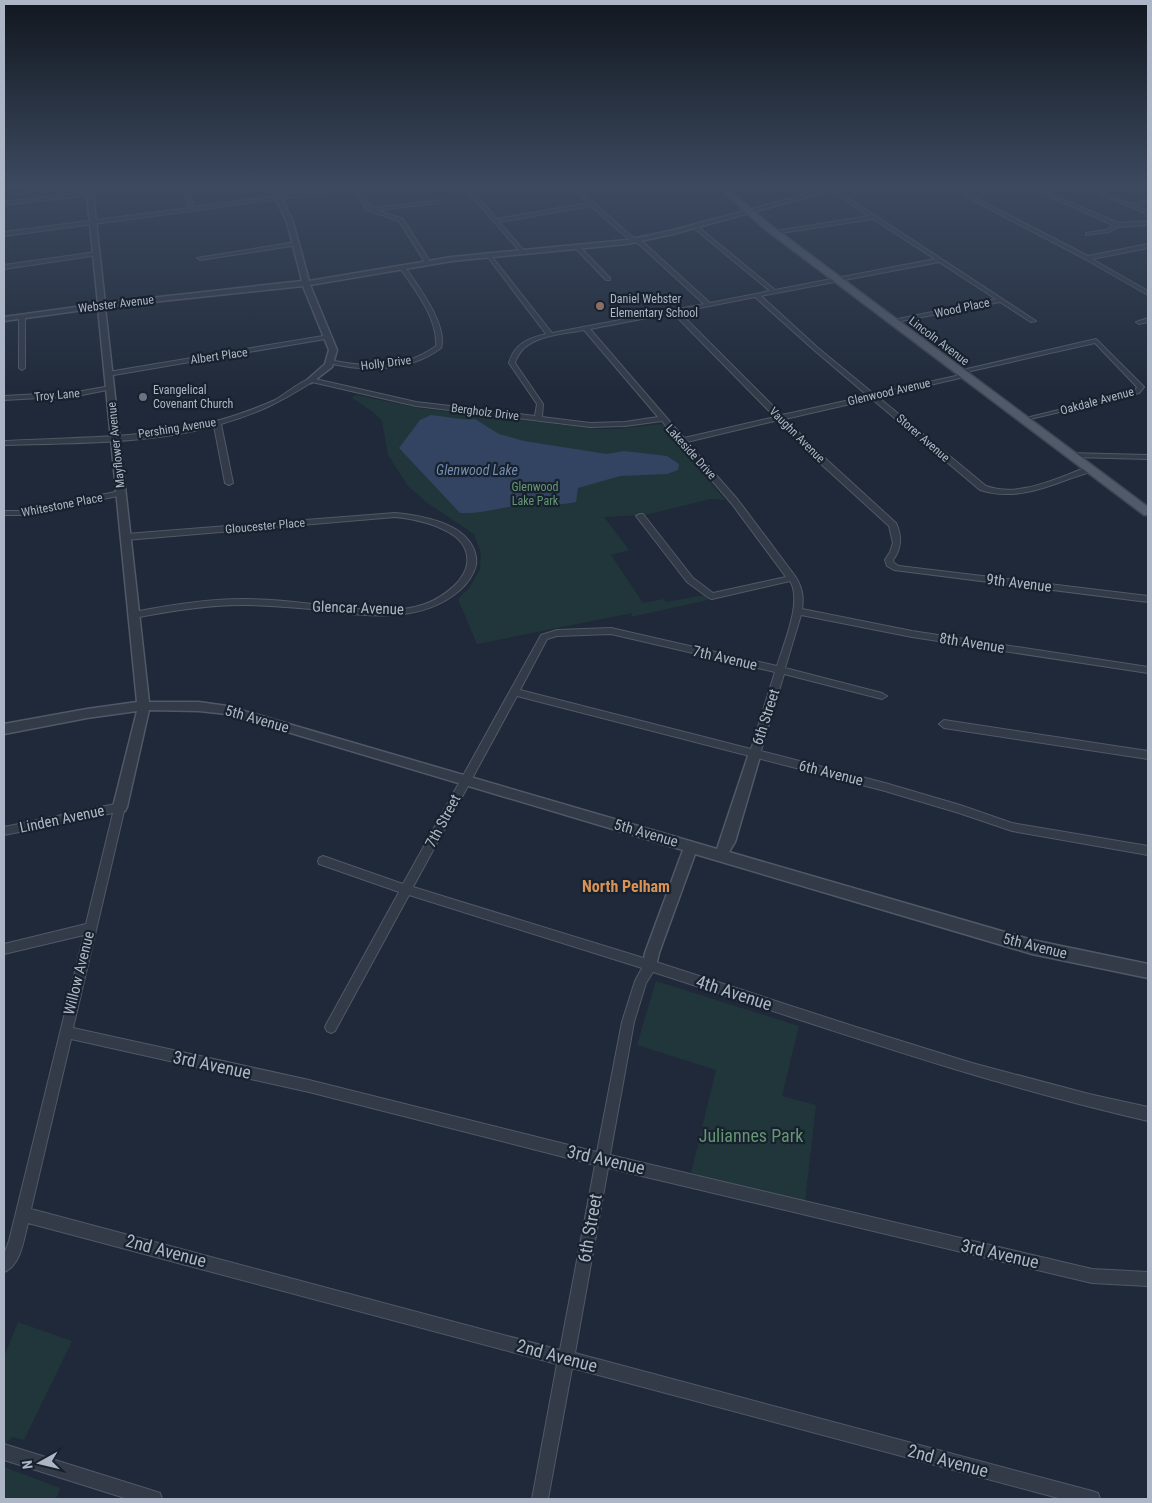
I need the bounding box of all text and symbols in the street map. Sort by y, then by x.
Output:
street label: Webster Avenue [77,292,155,316]
place label: Daniel Webster Elementary School [610,292,698,320]
street label: Wood Place [933,295,991,321]
marker: Daniel Webster Elementary School [594,300,606,312]
street label: Lincoln Avenue [906,314,972,368]
street label: Albert Place [189,345,249,367]
street label: Holly Drive [360,353,412,373]
street label: Glenwood Avenue [846,376,932,408]
place label: Evangelical Covenant Church [153,383,234,411]
street label: Oakdale Avenue [1059,384,1136,418]
street label: Troy Lane [34,386,81,404]
marker: Evangelical Covenant Church [137,391,149,403]
street label: Mayflower Avenue [104,401,127,489]
street label: Bergholz Drive [450,401,520,423]
street label: Vaughn Avenue [766,404,828,466]
street label: Storer Avenue [894,411,953,465]
street label: Pershing Avenue [137,415,217,441]
street label: Lakeside Drive [663,422,719,483]
water label: Glenwood Lake [436,462,518,478]
park label: Glenwood Lake Park [511,480,559,508]
street label: Whitestone Place [20,490,104,520]
street label: Gloucester Place [224,515,306,536]
street label: 9th Avenue [985,570,1053,596]
street label: Glencar Avenue [312,597,404,619]
street label: 8th Avenue [938,629,1006,657]
street label: 7th Avenue [691,642,759,674]
street label: 6th Street [749,687,783,747]
street label: 5th Avenue [223,701,291,737]
street label: 6th Avenue [797,756,865,790]
street label: 7th Street [422,791,464,851]
street label: Linden Avenue [18,801,106,837]
street label: 5th Avenue [612,815,680,851]
district label: North Pelham [582,877,670,896]
street label: Willow Avenue [60,929,98,1017]
street label: 5th Avenue [1001,929,1069,963]
street label: 4th Avenue [693,970,775,1015]
street label: 3rd Avenue [171,1046,253,1083]
park label: Juliannes Park [699,1125,803,1146]
street label: 3rd Avenue [565,1140,647,1179]
street label: 6th Street [573,1192,606,1264]
street label: 2nd Avenue [124,1230,209,1271]
street label: 3rd Avenue [959,1234,1041,1273]
street label: 2nd Avenue [515,1335,600,1376]
north arrow [15,1438,65,1488]
street label: 2nd Avenue [906,1440,991,1481]
text: N [19,1459,36,1470]

